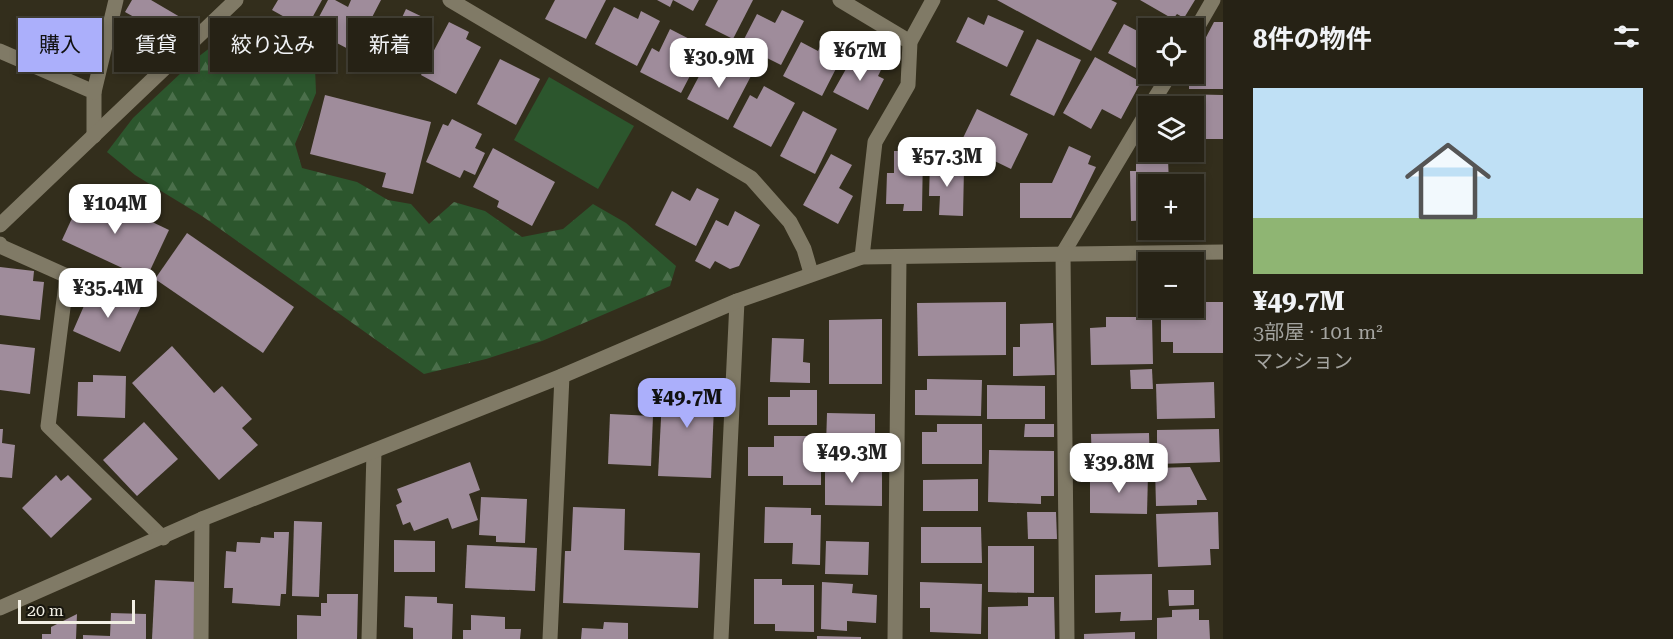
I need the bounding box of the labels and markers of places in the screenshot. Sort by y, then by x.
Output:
pin: ¥67M [824,31,896,82]
pin: ¥30.9M [670,38,768,89]
pin: ¥57.3M [898,137,996,188]
pin: ¥104M [73,184,157,235]
pin: ¥35.4M [59,268,157,319]
pin: ¥49.7M [638,378,736,429]
pin: ¥49.3M [803,433,901,484]
pin: ¥39.8M [1070,443,1168,494]

